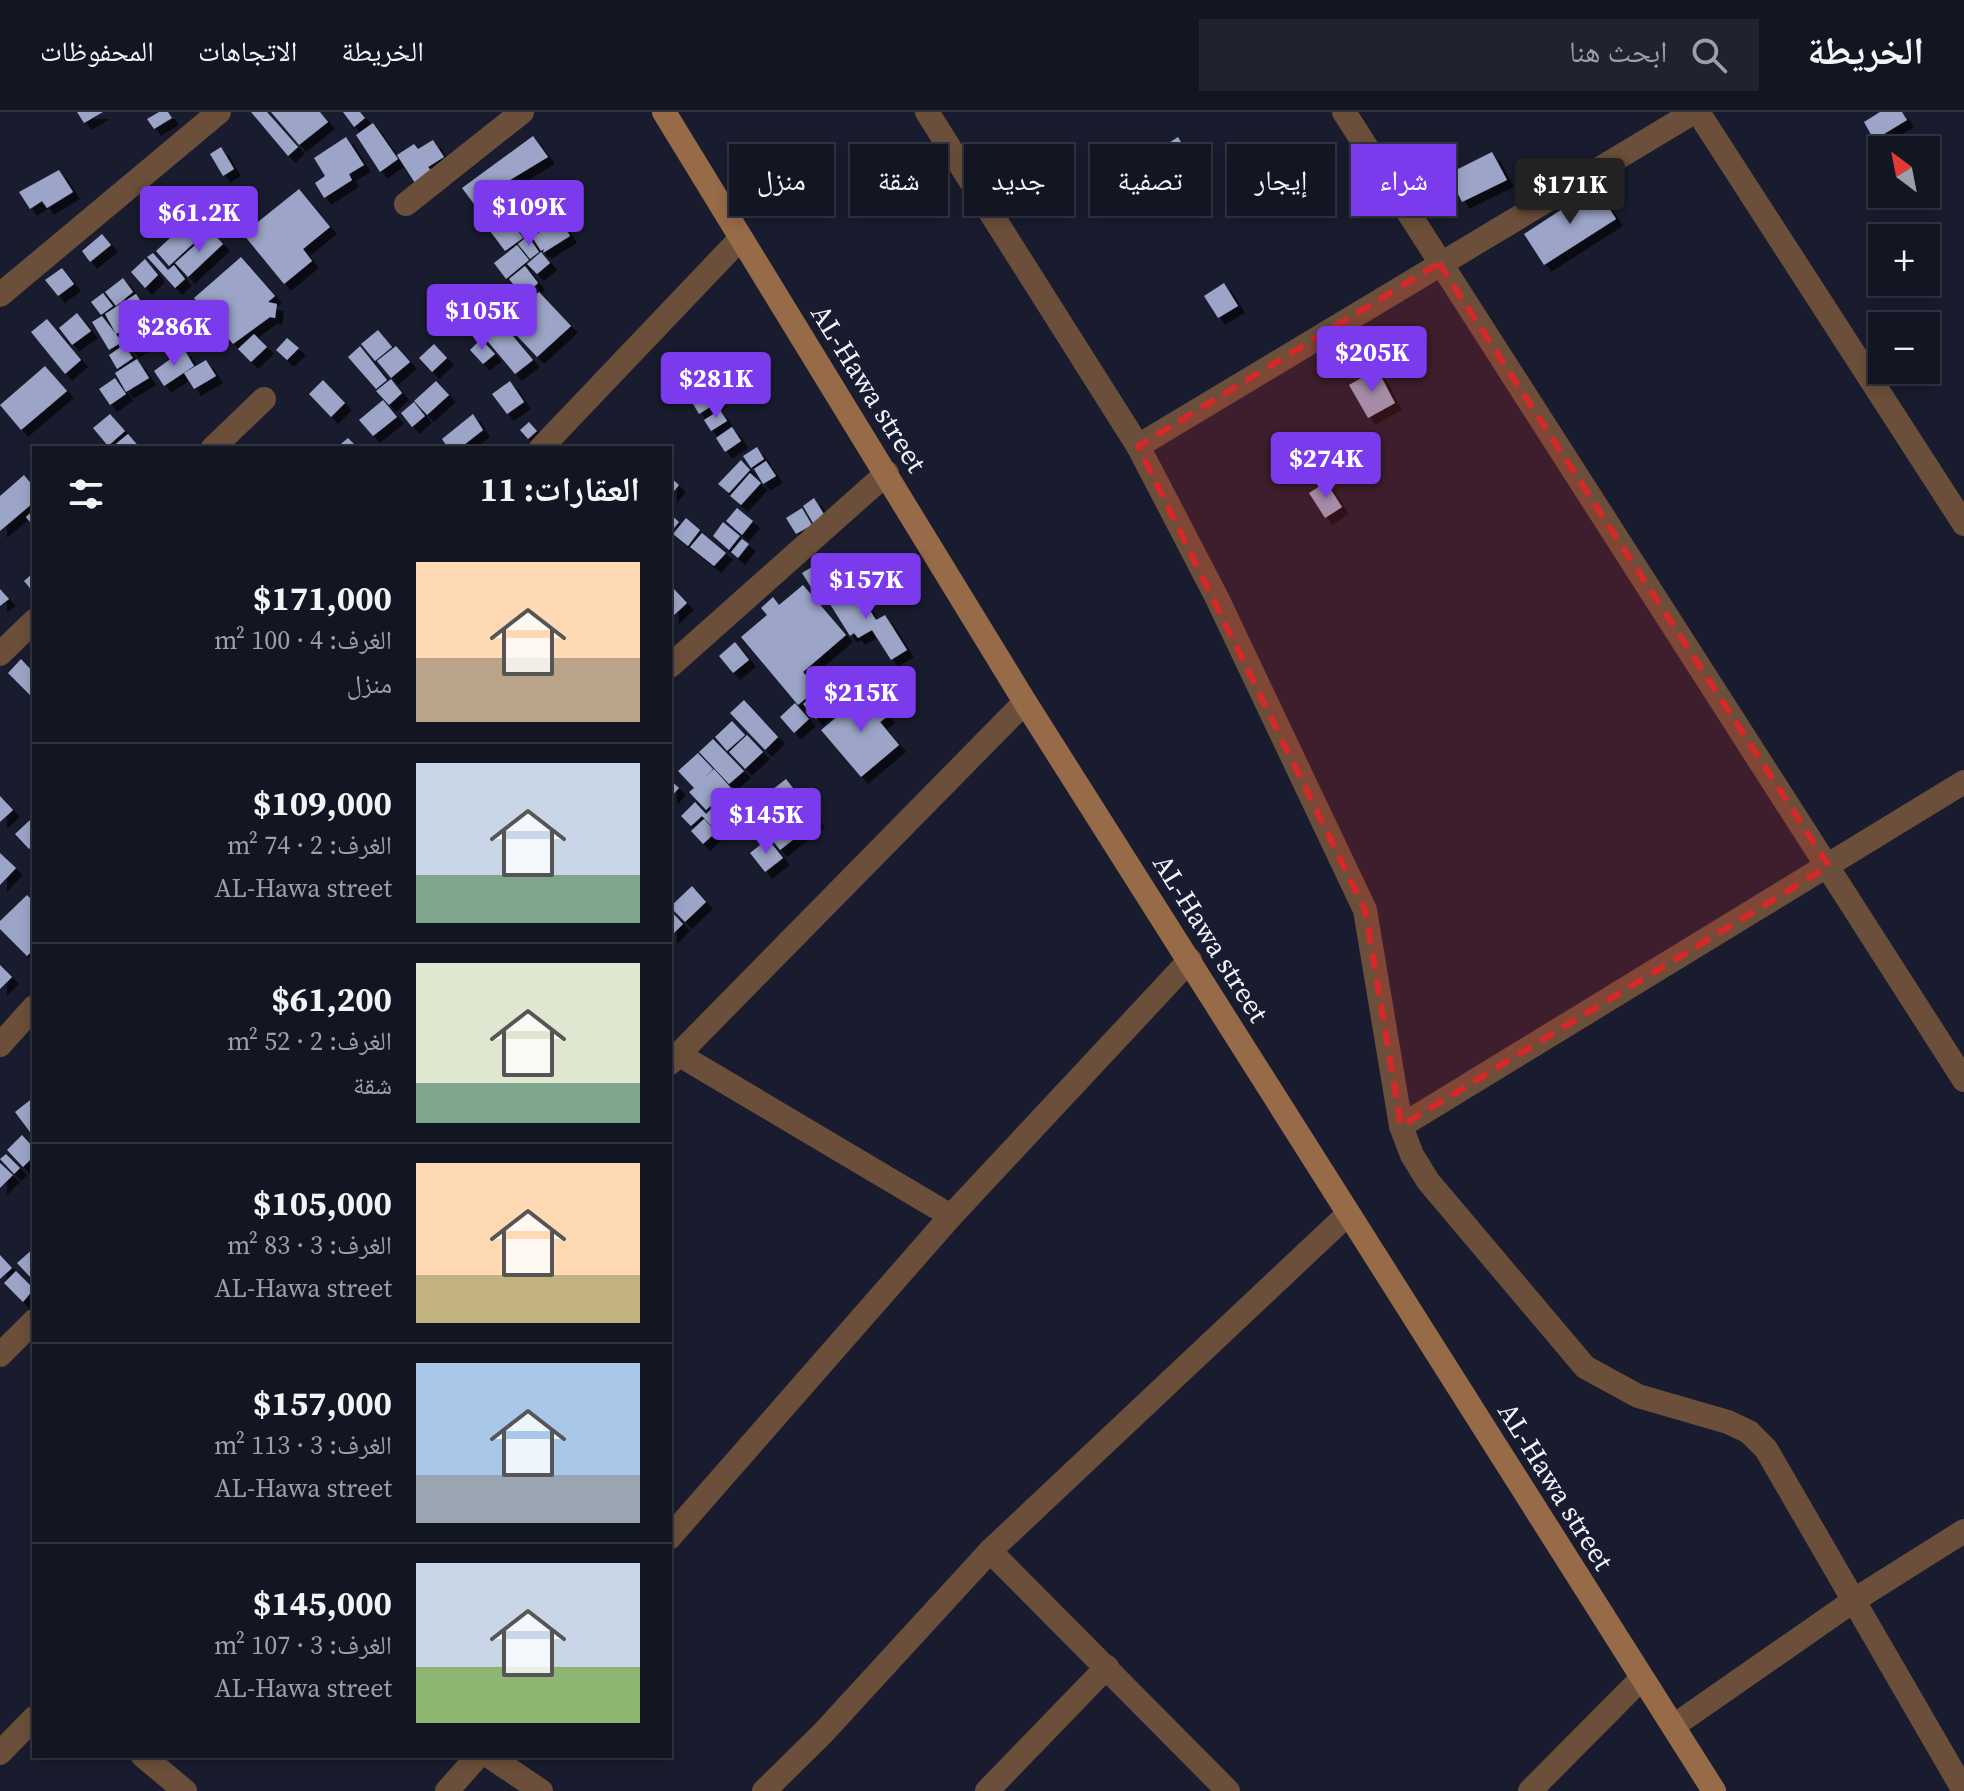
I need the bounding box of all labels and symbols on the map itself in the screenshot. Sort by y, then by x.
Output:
north arrow [1868,136,1940,208]
pin: $171K [1514,158,1626,226]
pin: $109K [473,180,585,248]
pin: $61.2K [134,186,264,254]
pin: $105K [426,284,538,352]
street label: AL-Hawa street [802,297,936,480]
pin: $286K [118,300,230,368]
pin: $205K [1316,326,1428,394]
pin: $281K [660,352,772,420]
pin: $274K [1270,432,1382,500]
pin: $157K [810,553,922,621]
pin: $215K [805,666,917,734]
pin: $145K [710,788,822,856]
street label: AL-Hawa street [1144,847,1278,1030]
street label: AL-Hawa street [1489,1395,1623,1578]

